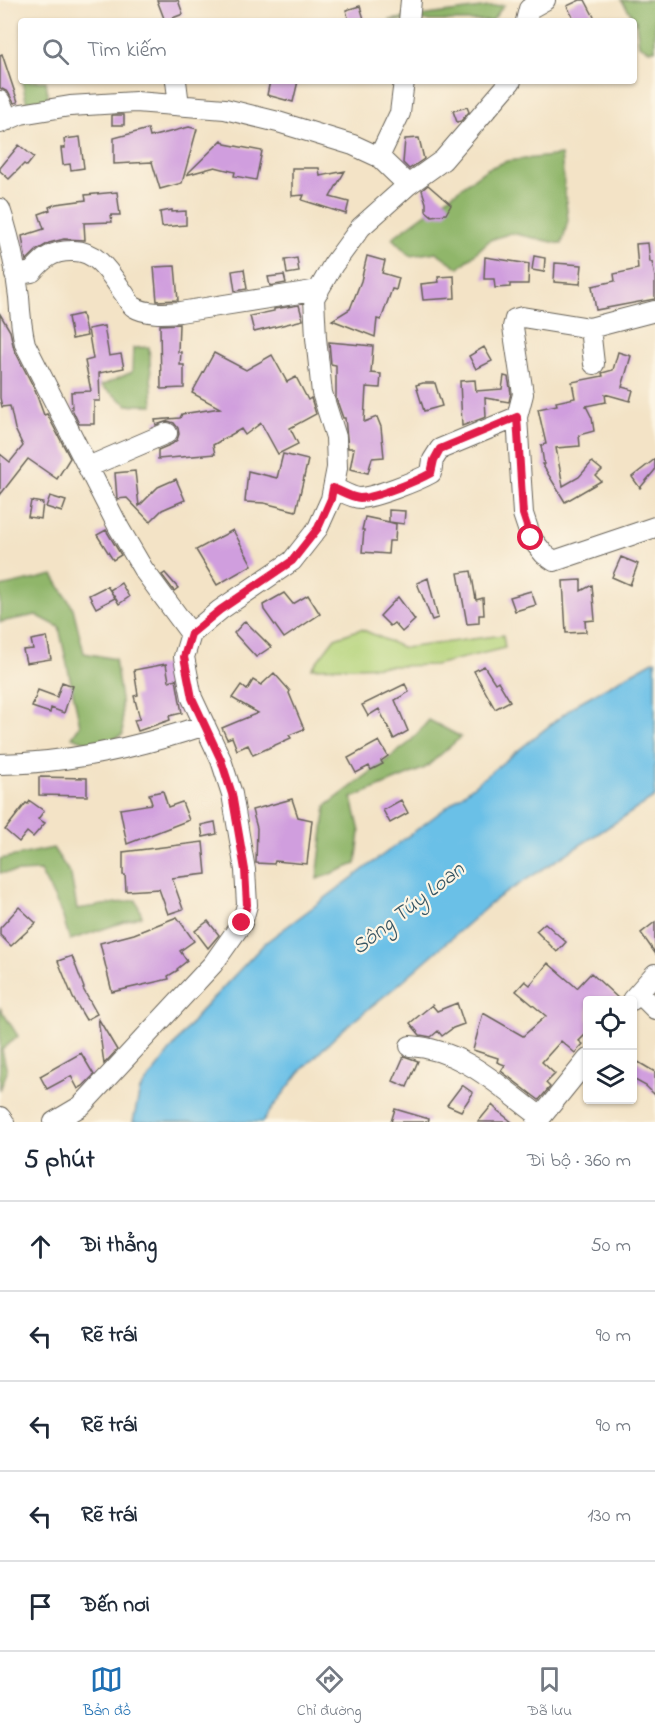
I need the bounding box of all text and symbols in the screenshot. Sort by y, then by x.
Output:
search box [18,18,637,84]
icon: search [39,35,72,68]
text: Tìm kiếm [87,35,167,67]
route start [517,524,543,550]
water label: Sông Túy Loan [346,854,473,964]
route end [228,909,254,935]
map controls [583,996,637,1104]
button: locate [583,996,637,1050]
button: layers [583,1050,637,1104]
text: 5 phút [24,1142,95,1180]
text: Đi bộ · 360 m [527,1147,631,1176]
icon: ahead [24,1230,57,1263]
text: Đi thẳng [81,1230,157,1262]
text: 50 m [590,1232,631,1261]
icon: left [24,1320,57,1353]
text: Rẽ trái [81,1320,138,1352]
text: 90 m [596,1322,631,1351]
icon: left [24,1410,57,1443]
text: Rẽ trái [81,1410,138,1442]
text: 90 m [596,1412,631,1441]
icon: left [24,1500,57,1533]
text: Rẽ trái [81,1500,138,1532]
text: 130 m [587,1502,631,1531]
icon: arrive [24,1590,57,1623]
text: Đến nơi [81,1590,150,1622]
tab: Bản đồ [83,1663,131,1723]
tab: Chỉ đường [297,1663,362,1723]
tab: Đã lưu [527,1663,572,1723]

